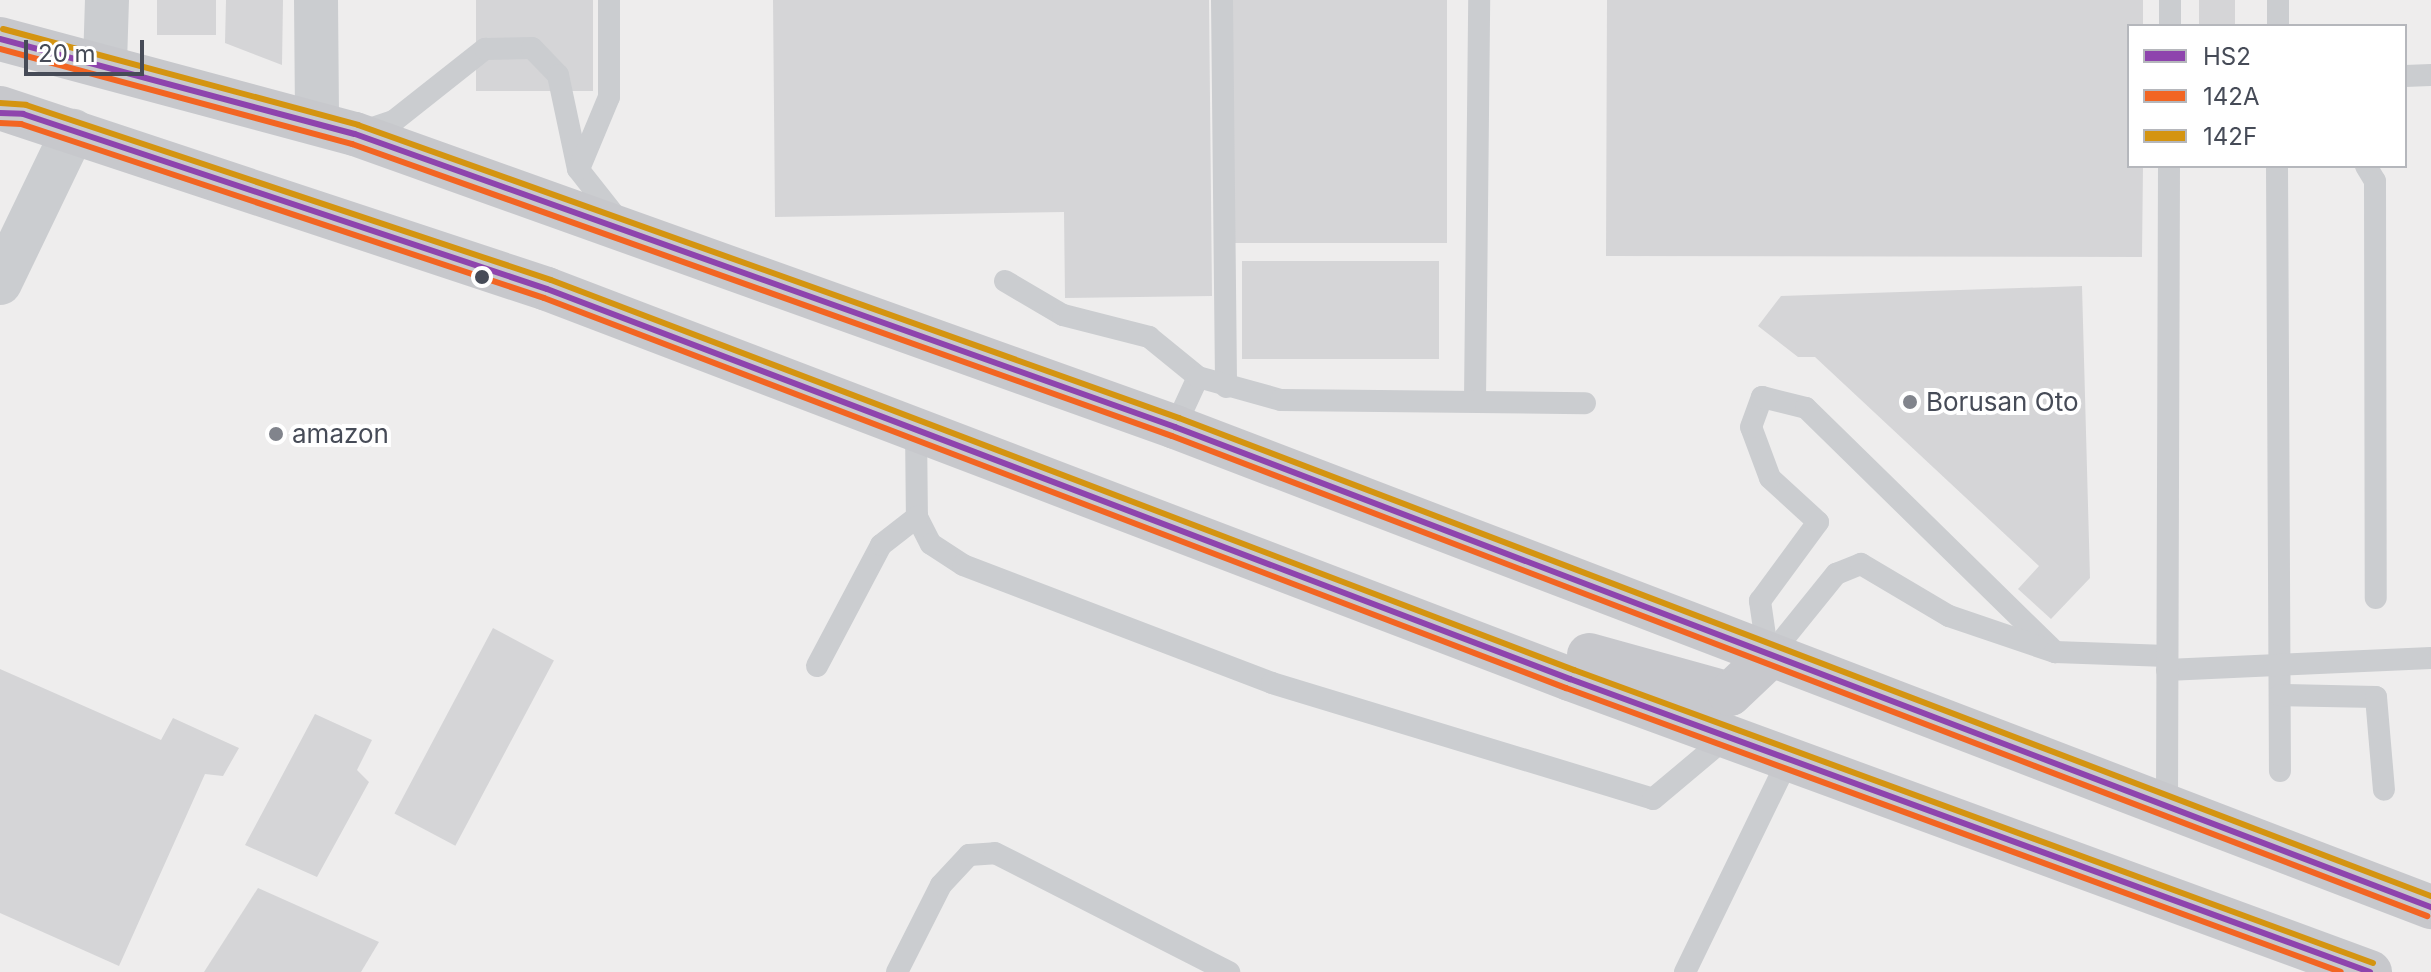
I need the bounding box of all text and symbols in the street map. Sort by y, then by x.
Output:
scale bar [28,24,148,74]
legend [2127,24,2407,168]
text: 20 m [38,39,96,68]
text: HS2 [2203,42,2251,71]
text: 142A [2203,82,2259,111]
text: 142F [2203,122,2257,151]
unlabelled marker [474,269,490,285]
place label: Borusan Oto [1926,386,2078,418]
marker: Borusan Oto [1901,393,1919,411]
place label: amazon [292,418,389,450]
marker: amazon [267,425,285,443]

